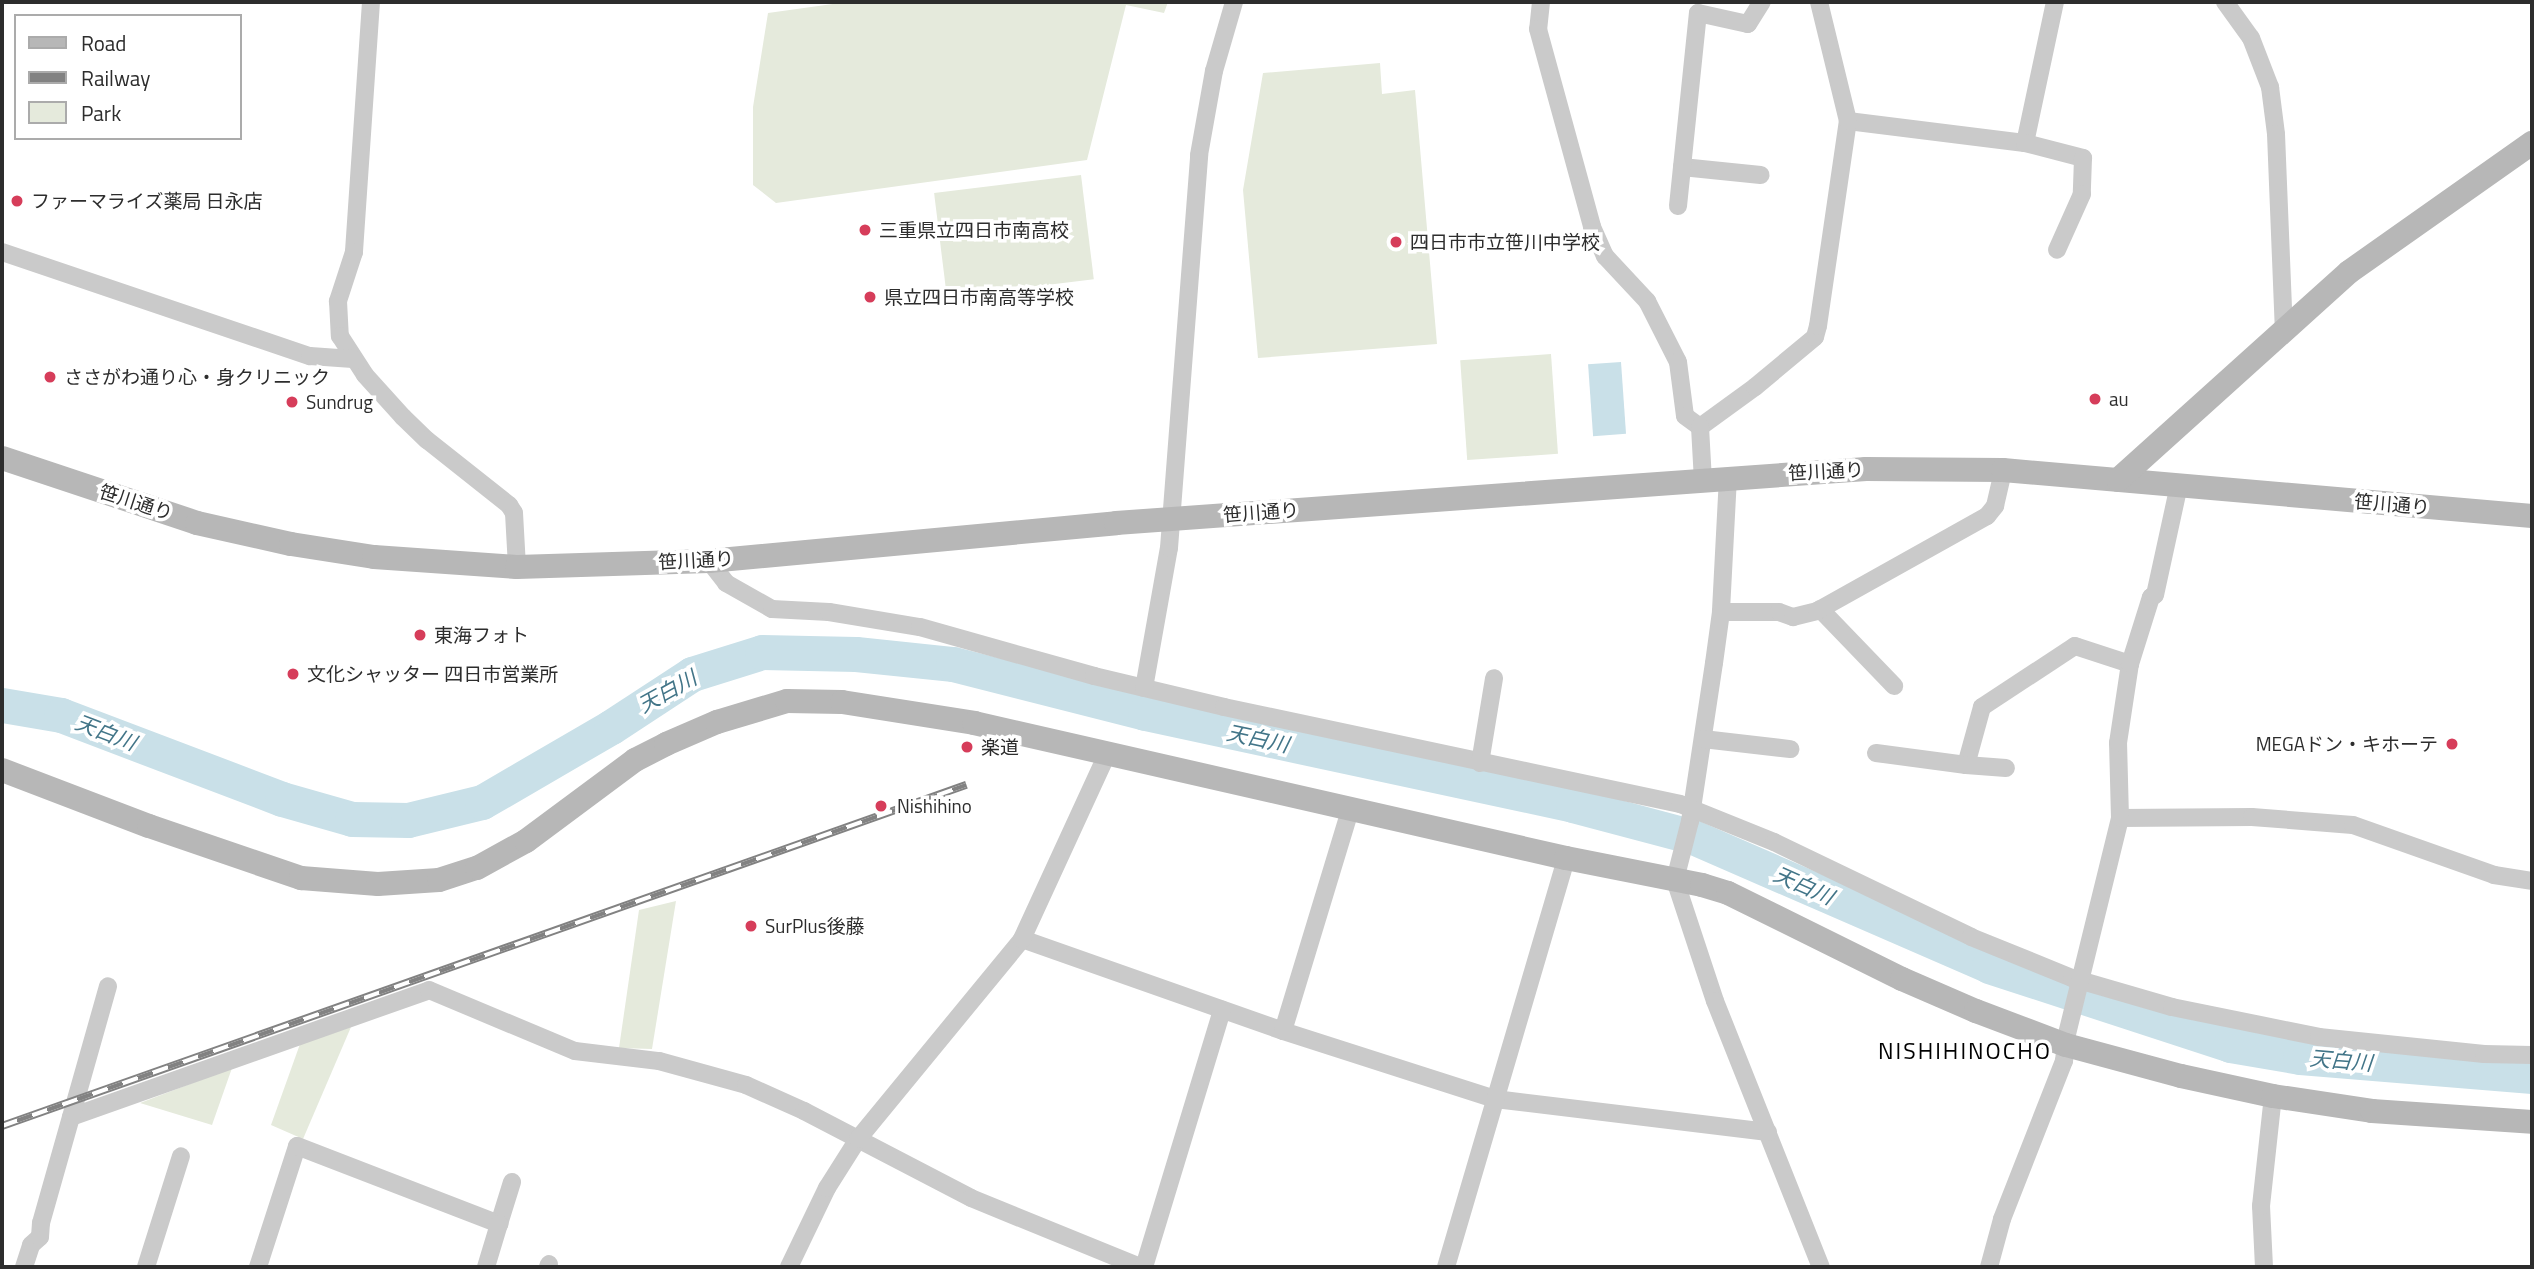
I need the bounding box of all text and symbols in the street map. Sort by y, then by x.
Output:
legend [14,14,242,140]
text: Road [81,27,126,59]
text: Railway [81,62,150,94]
text: Park [81,97,121,129]
place label: ファーマライズ薬局 日永店 [31,190,263,212]
marker: ファーマライズ薬局 日永店 [9,193,25,209]
place label: 三重県立四日市南高校 [879,219,1069,241]
marker: 三重県立四日市南高校 [857,222,873,238]
place label: 四日市市立笹川中学校 [1410,231,1600,253]
marker: 四日市市立笹川中学校 [1388,234,1404,250]
place label: 県立四日市南高等学校 [884,286,1074,308]
marker: 県立四日市南高等学校 [862,289,878,305]
place label: ささがわ通り心・身クリニック [64,366,330,388]
marker: ささがわ通り心・身クリニック [42,369,58,385]
place label: au [2109,388,2129,410]
place label: Sundrug [306,391,373,413]
marker: au [2087,391,2103,407]
marker: Sundrug [284,394,300,410]
street label: 笹川通り [1787,458,1865,484]
street label: 笹川通り [96,479,176,525]
street label: 笹川通り [2353,489,2431,519]
street label: 笹川通り [1222,498,1300,526]
street label: 笹川通り [657,547,735,573]
place label: 東海フォト [434,624,529,646]
marker: 東海フォト [412,627,428,643]
place label: 文化シャッター 四日市営業所 [307,663,558,685]
water label: 天白川 [633,665,701,717]
marker: 文化シャッター 四日市営業所 [285,666,301,682]
water label: 天白川 [72,709,140,755]
water label: 天白川 [1225,719,1291,757]
place label: MEGAドン・キホーテ [2256,733,2438,755]
place label: 楽道 [981,736,1019,758]
marker: MEGAドン・キホーテ [2444,736,2460,752]
marker: 楽道 [959,739,975,755]
place label: Nishihino [897,795,972,817]
marker: Nishihino [871,796,891,816]
water label: 天白川 [1770,861,1838,909]
place label: SurPlus後藤 [765,915,865,937]
marker: SurPlus後藤 [743,918,759,934]
district label: NISHIHINOCHO [1880,1037,2050,1065]
water label: 天白川 [2309,1045,2373,1075]

